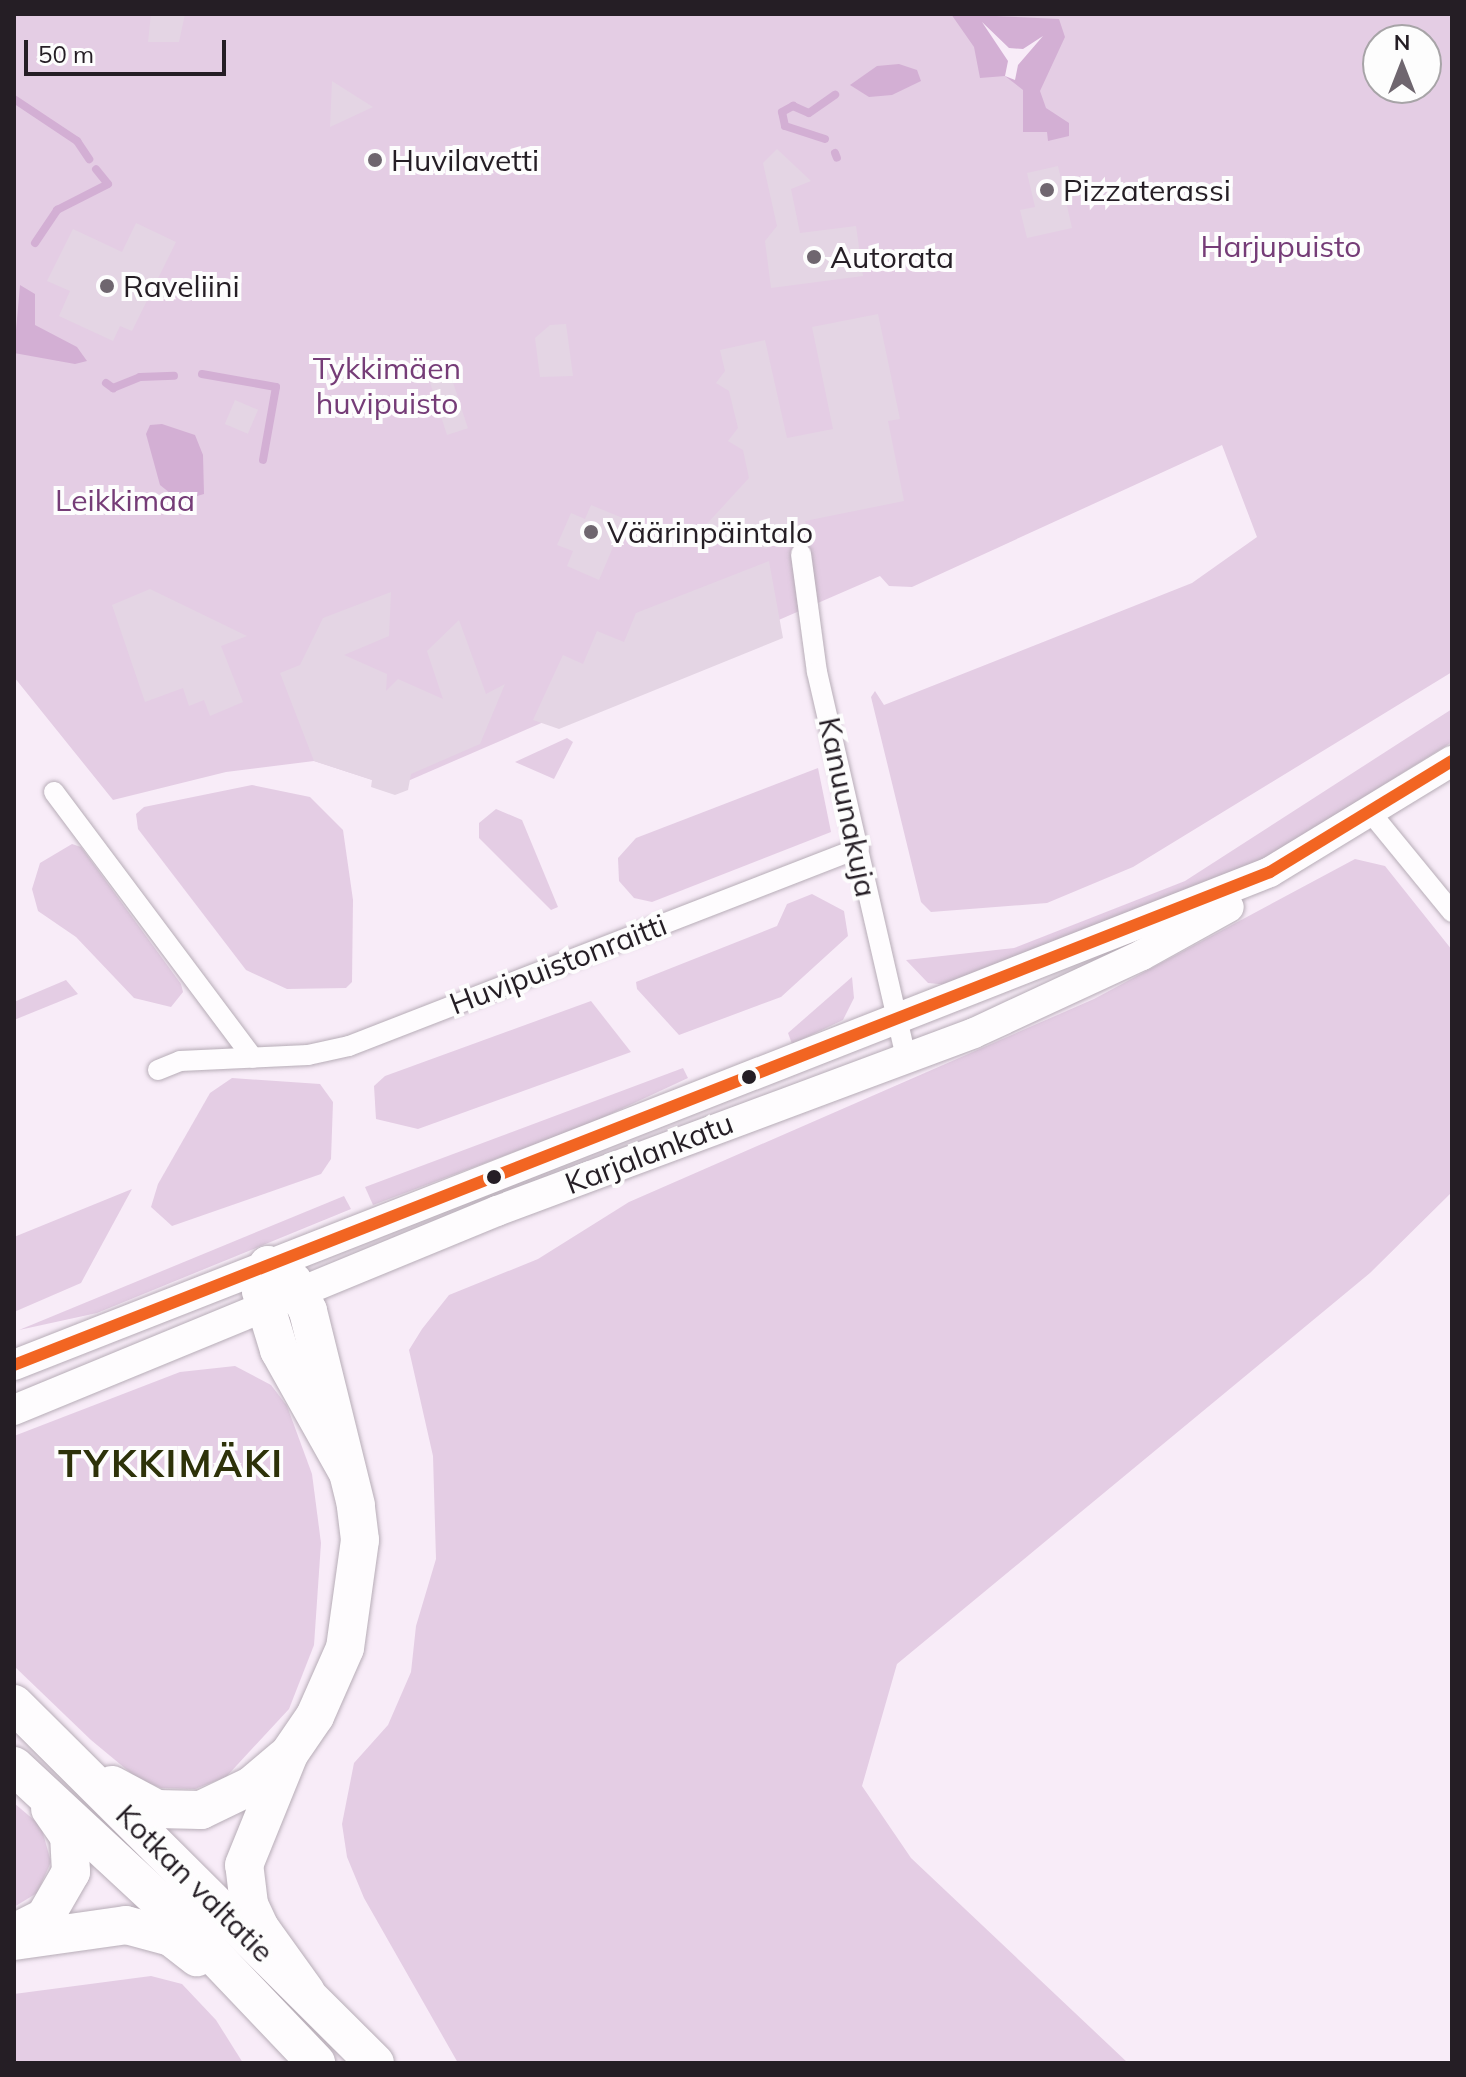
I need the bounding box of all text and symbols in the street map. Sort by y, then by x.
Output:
scale bar [28,24,230,74]
north arrow [1362,24,1442,104]
text: N [1394,28,1410,56]
text: 50 m [38,39,94,69]
place label: Huvilavetti [391,142,539,178]
marker: Huvilavetti [366,151,384,169]
place label: Pizzaterassi [1063,172,1231,208]
marker: Pizzaterassi [1038,181,1056,199]
park label: Harjupuisto [1201,228,1361,264]
place label: Autorata [830,239,954,275]
marker: Autorata [805,248,823,266]
place label: Raveliini [123,268,240,304]
marker: Raveliini [98,277,116,295]
park label: Tykkimäen huvipuisto [313,350,461,420]
park label: Leikkimaa [55,482,195,518]
place label: Väärinpäintalo [607,514,813,550]
marker: Väärinpäintalo [582,523,600,541]
street label: Kanuunakuja [811,714,885,900]
street label: Huvipuistonraitti [445,906,671,1022]
unlabelled marker [741,1069,757,1085]
street label: Karjalankatu [560,1105,738,1201]
unlabelled marker [486,1169,502,1185]
district label: TYKKIMÄKI [58,1441,284,1487]
street label: Kotkan valtatie [109,1797,281,1969]

